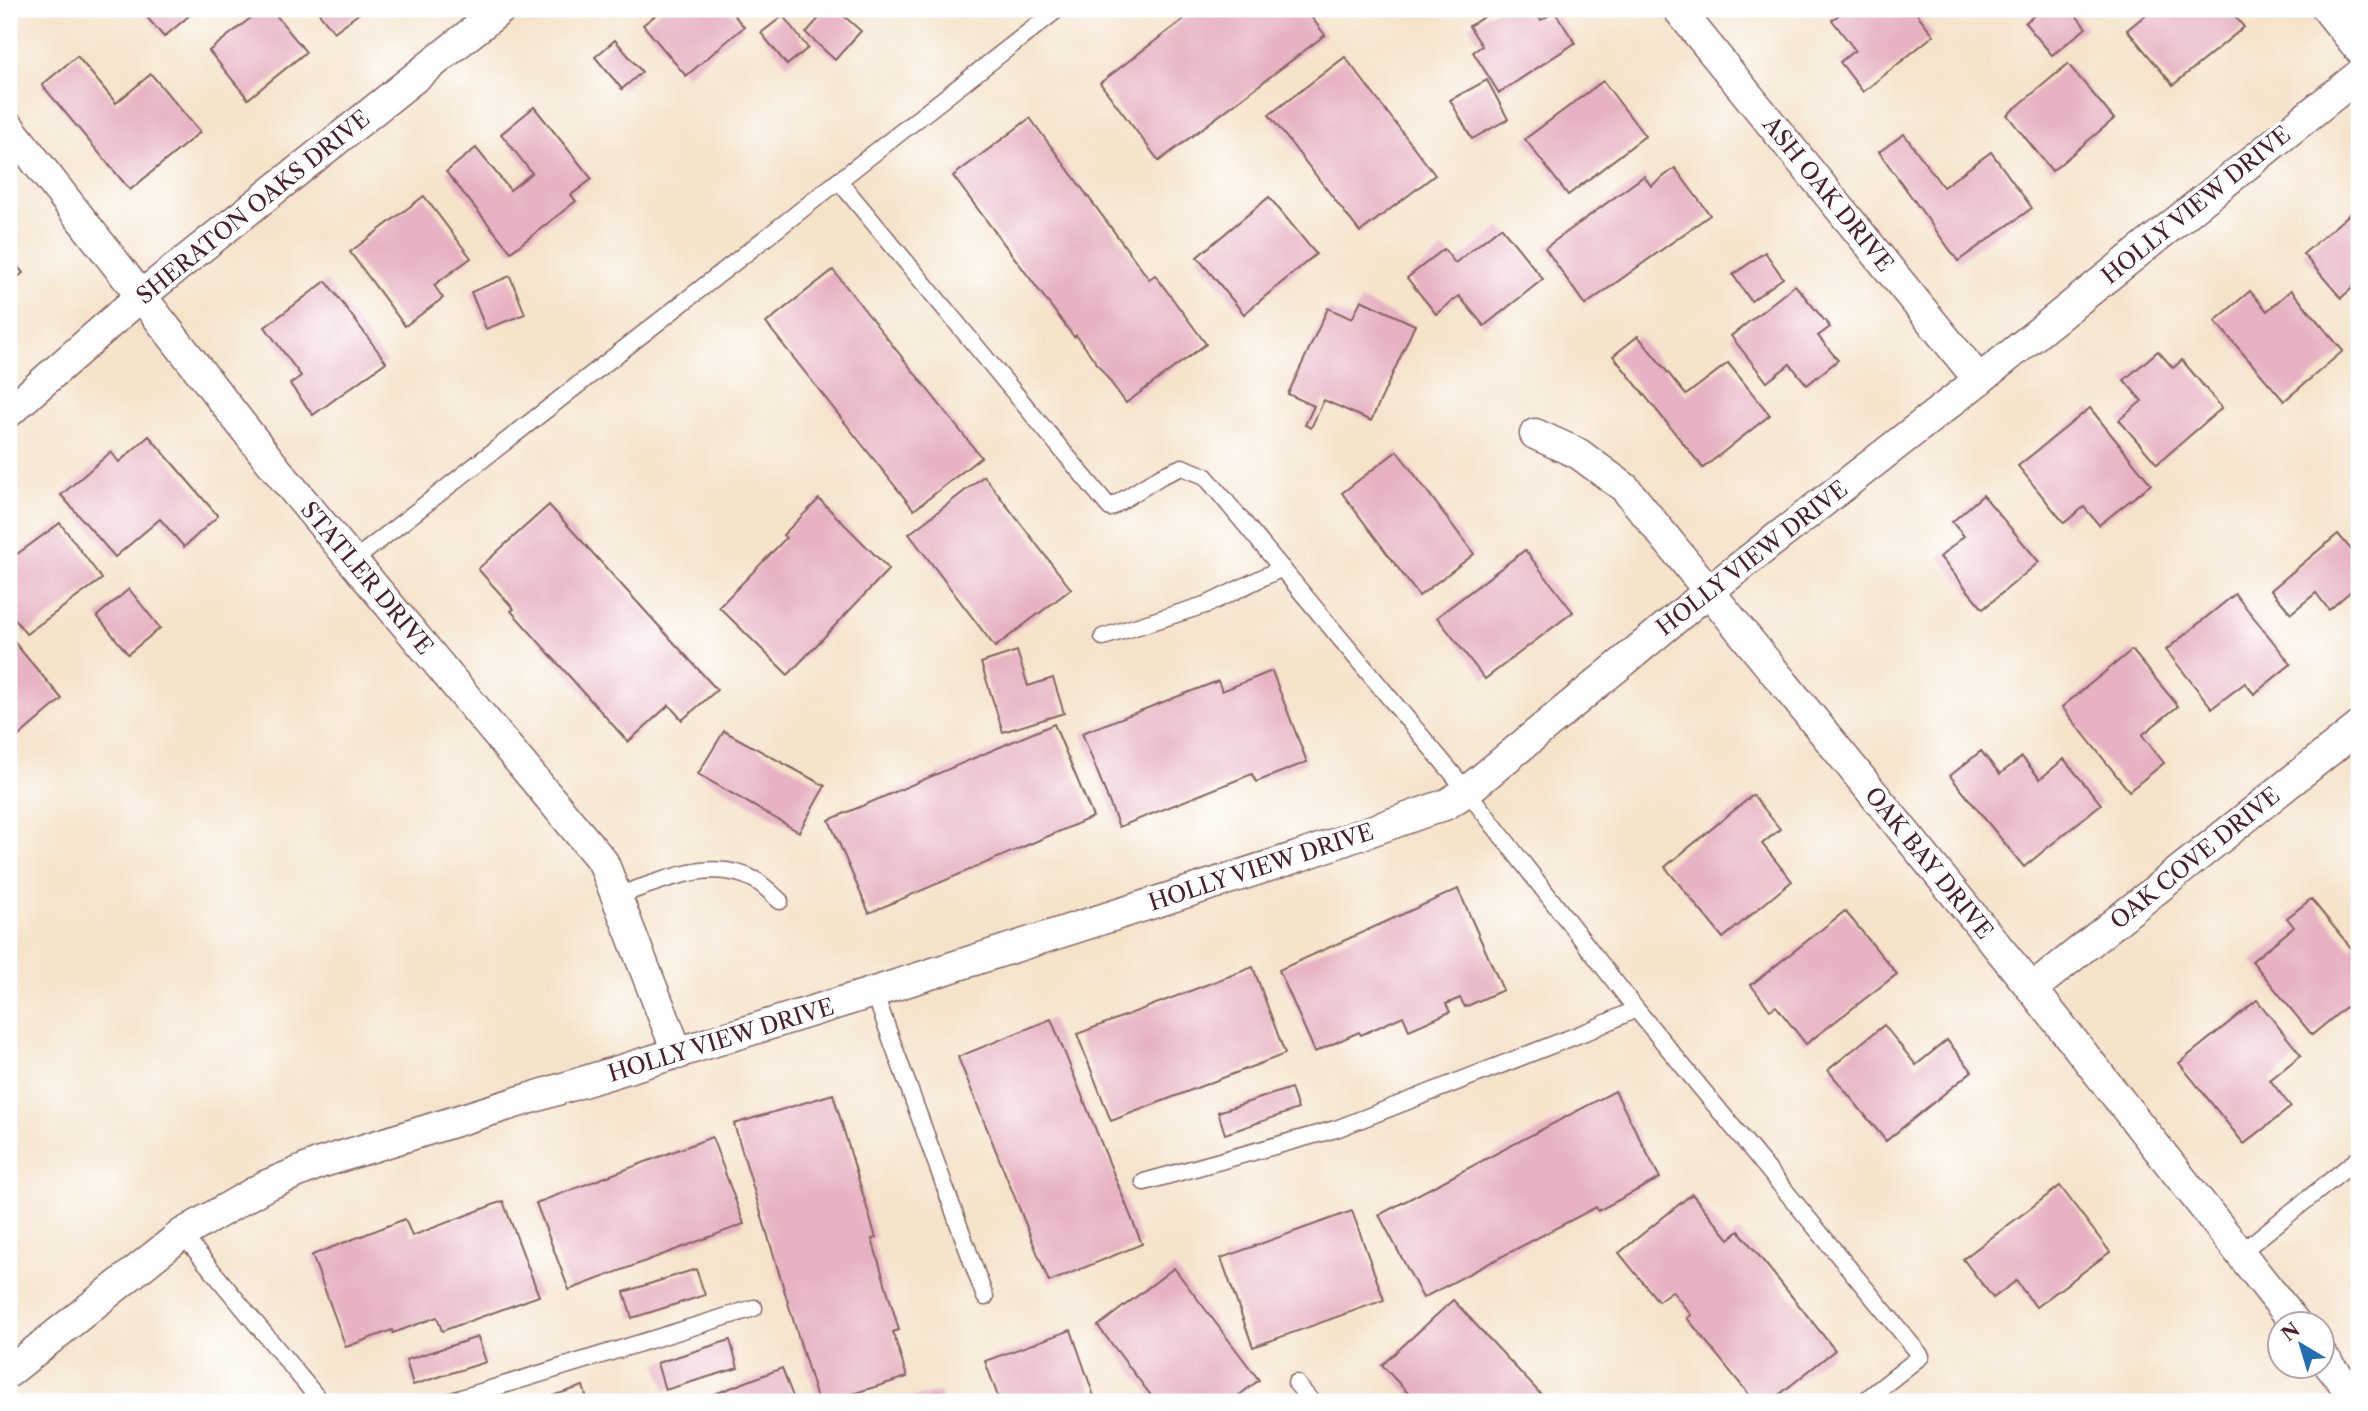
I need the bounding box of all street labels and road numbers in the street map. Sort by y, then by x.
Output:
street label: SHERATON OAKS DRIVE [131,104,375,310]
street label: ASH OAK DRIVE [1756,110,1899,277]
street label: HOLLY VIEW DRIVE [2096,120,2296,290]
street label: HOLLY VIEW DRIVE [1651,475,1853,641]
street label: STATLER DRIVE [295,496,439,660]
street label: OAK BAY DRIVE [1859,781,1999,945]
street label: OAK COVE DRIVE [2105,781,2285,935]
street label: HOLLY VIEW DRIVE [1145,817,1377,917]
street label: HOLLY VIEW DRIVE [605,992,837,1088]

